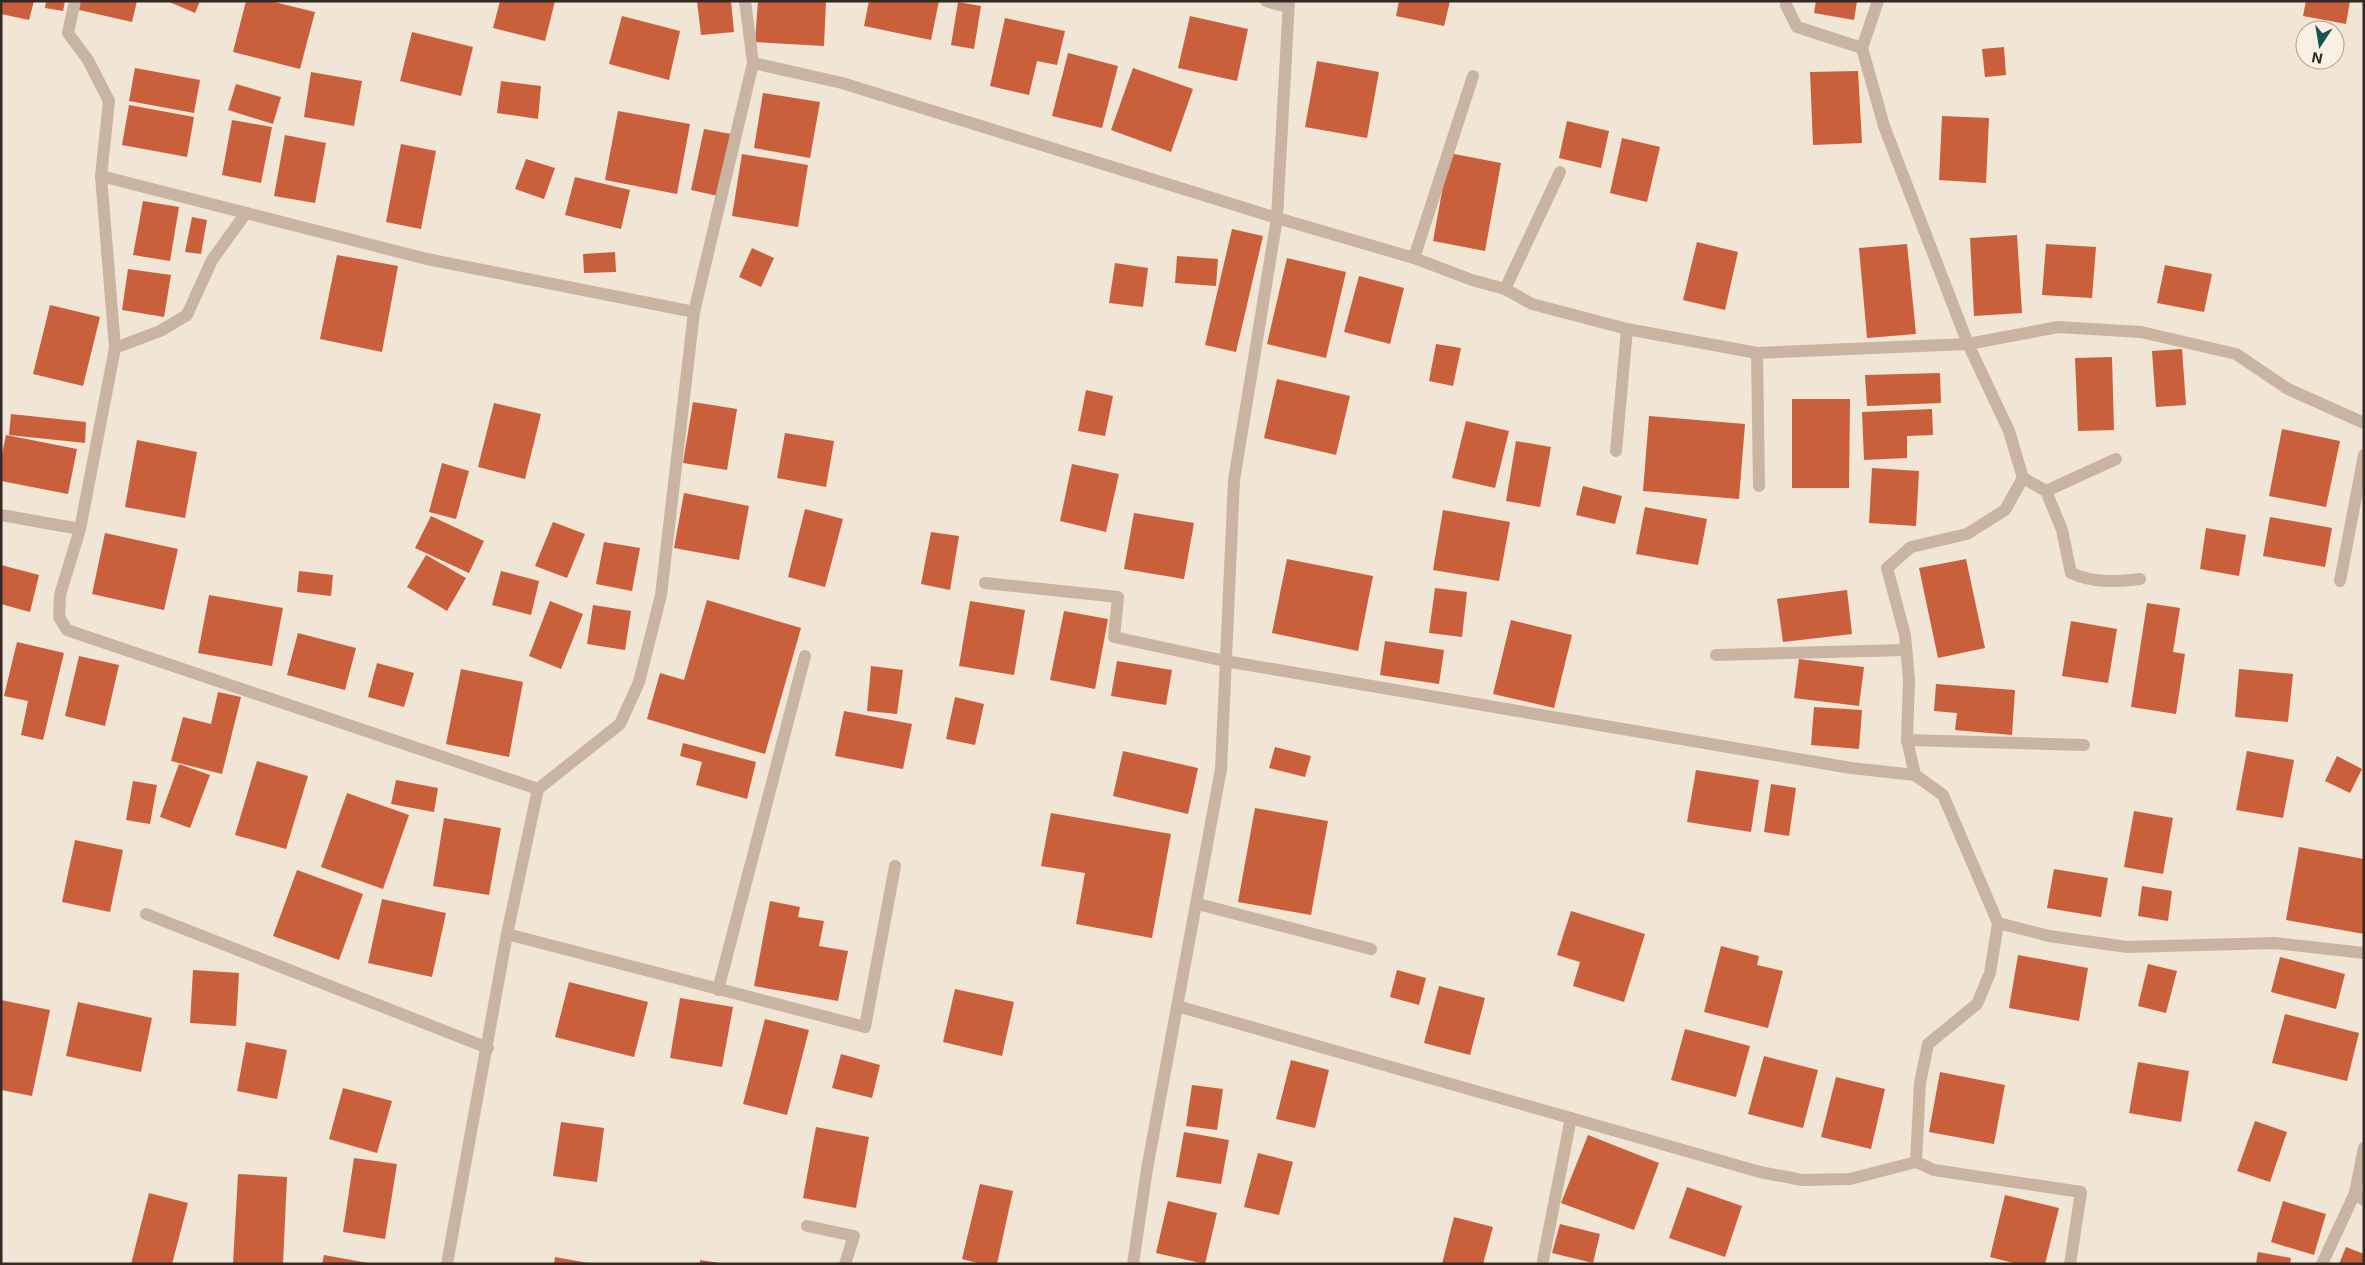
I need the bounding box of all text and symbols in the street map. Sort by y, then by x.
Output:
north arrow [2295,20,2345,70]
text: N [2310,49,2324,68]

